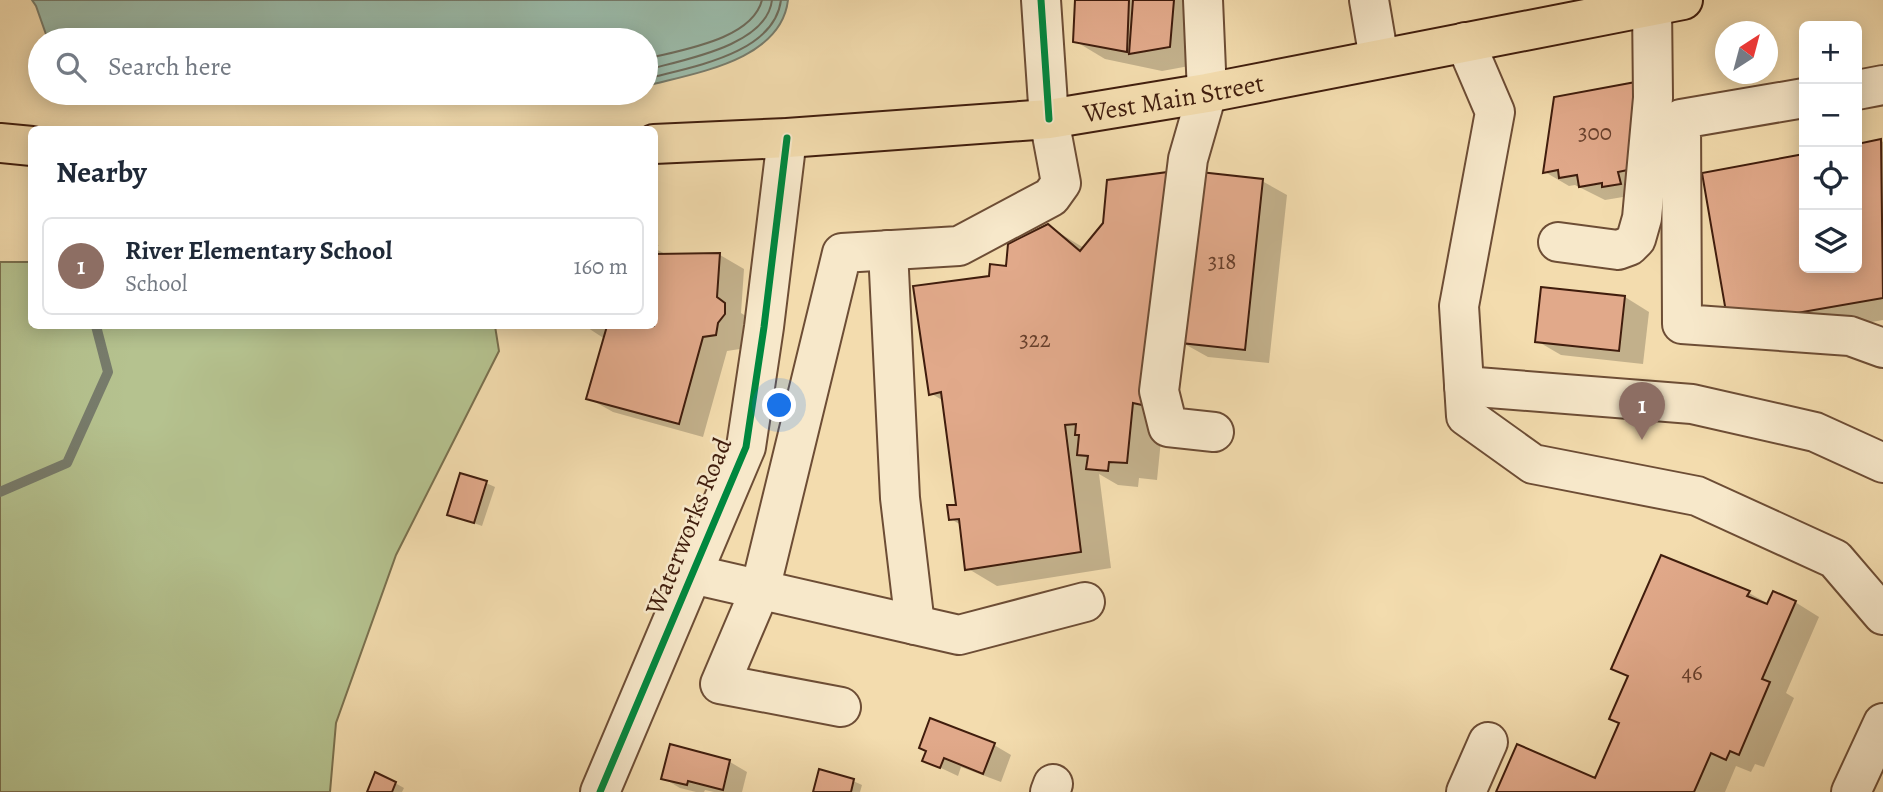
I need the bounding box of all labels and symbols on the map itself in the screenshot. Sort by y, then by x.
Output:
north arrow [1715,21,1778,84]
street label: West Main Street [1080,65,1267,131]
house number: 300 [1578,117,1612,148]
house number: 318 [1208,246,1236,277]
house number: 322 [1019,324,1051,355]
pin: 1 [1619,382,1665,440]
your location [762,388,796,422]
street label: Waterworks Road [637,432,740,621]
house number: 46 [1681,657,1703,688]

